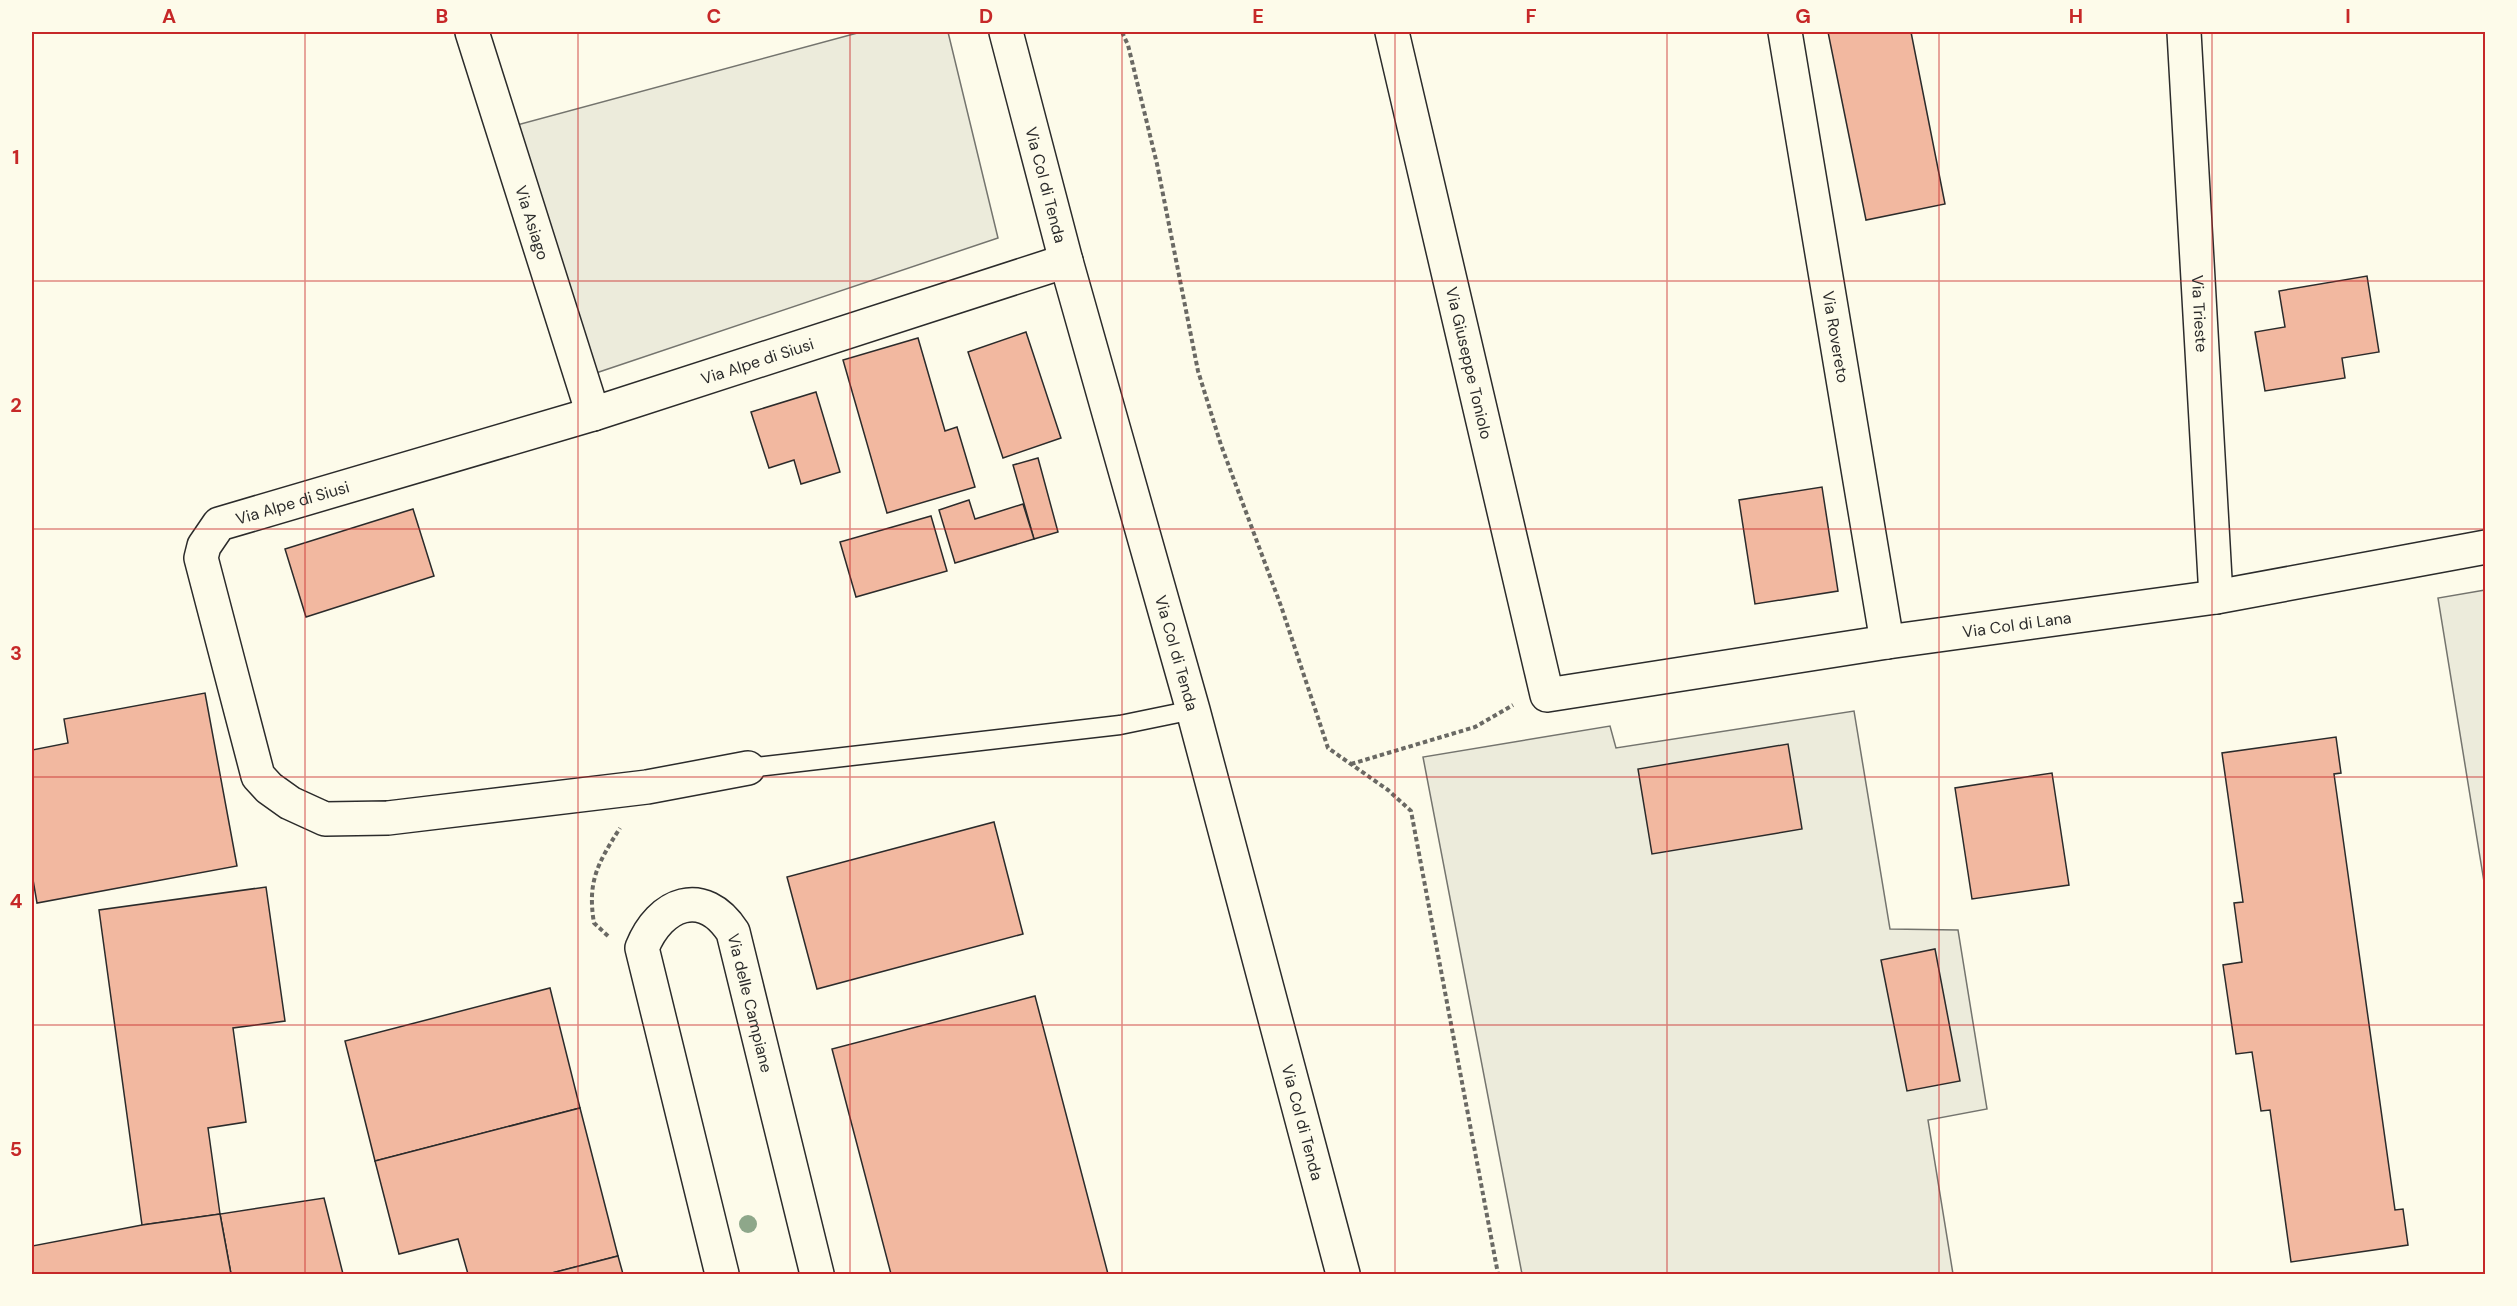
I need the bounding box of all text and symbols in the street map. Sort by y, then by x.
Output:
text: A [162,3,176,29]
text: B [436,3,448,29]
text: C [707,3,721,29]
text: D [979,3,993,29]
text: E [1252,3,1264,29]
text: F [1525,3,1537,29]
text: G [1795,3,1811,29]
text: H [2069,3,2083,29]
text: I [2345,3,2351,29]
street label: Via Col di Tenda [1021,125,1071,245]
text: 1 [12,144,20,170]
street label: Via Asiago [511,183,554,262]
street label: Via Trieste [2187,274,2213,353]
street label: Via Giuseppe Toniolo [1441,285,1497,441]
street label: Via Rovereto [1818,289,1854,384]
street label: Via Alpe di Siusi [698,333,816,389]
text: 2 [10,392,22,418]
street label: Via Alpe di Siusi [233,476,352,529]
street label: Via Col di Tenda [1151,593,1203,713]
street label: Via Col di Lana [1961,606,2073,642]
text: 3 [10,640,22,666]
text: 4 [10,888,23,914]
street label: Via delle Campiane [723,931,778,1075]
street label: Via Col di Tenda [1277,1062,1328,1183]
text: 5 [10,1136,22,1162]

